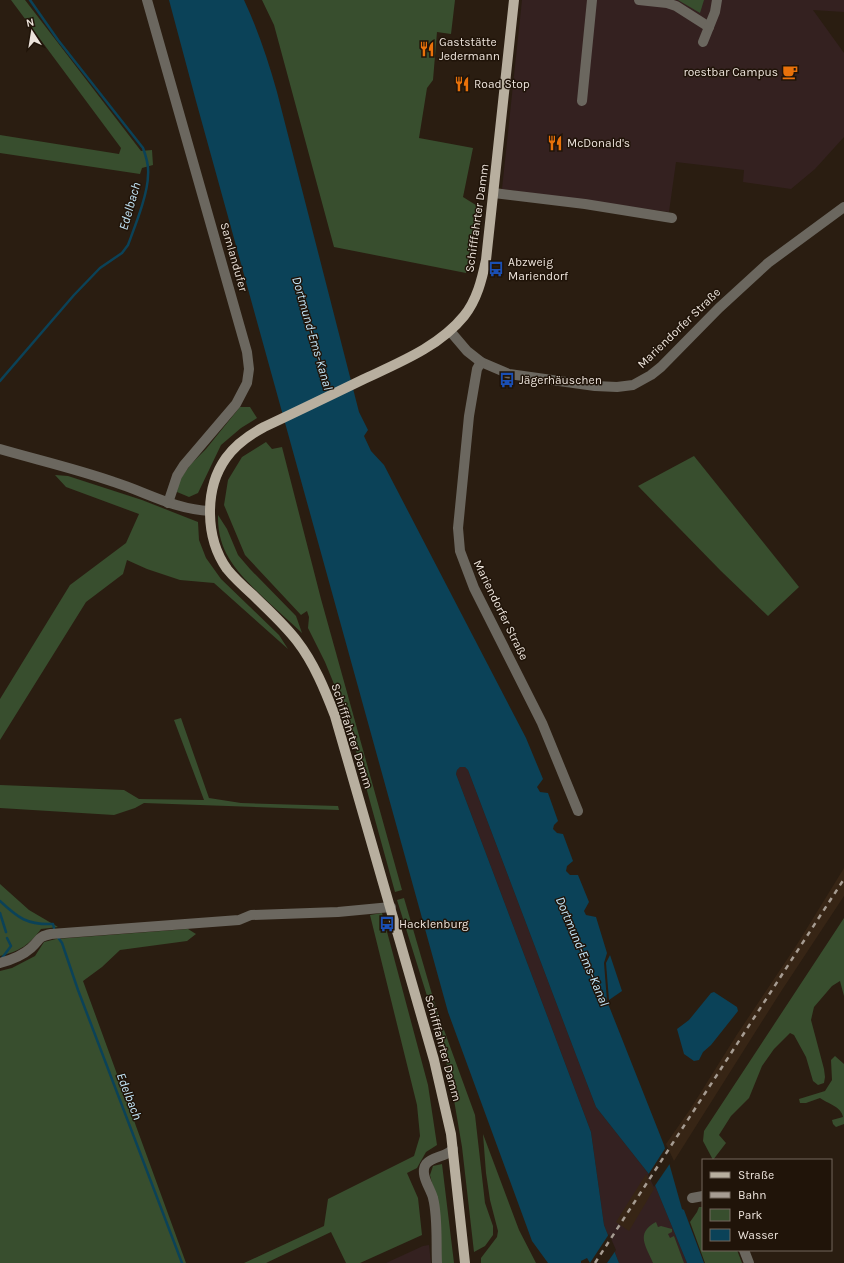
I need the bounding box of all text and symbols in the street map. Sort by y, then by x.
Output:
north arrow [12,12,52,52]
text: N [25,16,35,30]
place label: Gaststätte Jedermann [439,35,500,63]
restaurant icon: Gaststätte Jedermann [418,40,436,58]
cafe icon: roestbar Campus [781,63,799,81]
place label: roestbar Campus [683,65,778,79]
restaurant icon: Road Stop [453,75,471,93]
place label: Road Stop [474,77,530,91]
restaurant icon: McDonald's [546,134,564,152]
place label: McDonald's [567,136,630,150]
street label: Schifffahrter Damm [462,163,492,273]
water label: Edelbach [115,180,143,232]
street label: Samlandufer [217,221,251,294]
place label: Abzweig Mariendorf [508,255,569,283]
bus stop icon: Abzweig Mariendorf [487,260,505,278]
water label: Dortmund-Ems-Kanal [289,275,336,392]
street label: Mariendorfer Straße [635,285,723,371]
bus stop icon: Jägerhäuschen [498,371,516,389]
place label: Jägerhäuschen [519,373,602,387]
street label: Mariendorfer Straße [471,558,531,662]
street label: Schifffahrter Damm [328,682,376,790]
water label: Dortmund-Ems-Kanal [553,894,612,1008]
bus stop icon: Hacklenburg [378,915,396,933]
place label: Hacklenburg [399,917,469,931]
street label: Schifffahrter Damm [422,993,464,1103]
water label: Edelbach [114,1070,145,1122]
legend [702,1159,832,1251]
text: Straße [738,1168,774,1182]
text: Bahn [738,1188,767,1202]
text: Park [738,1208,763,1222]
text: Wasser [738,1228,779,1242]

